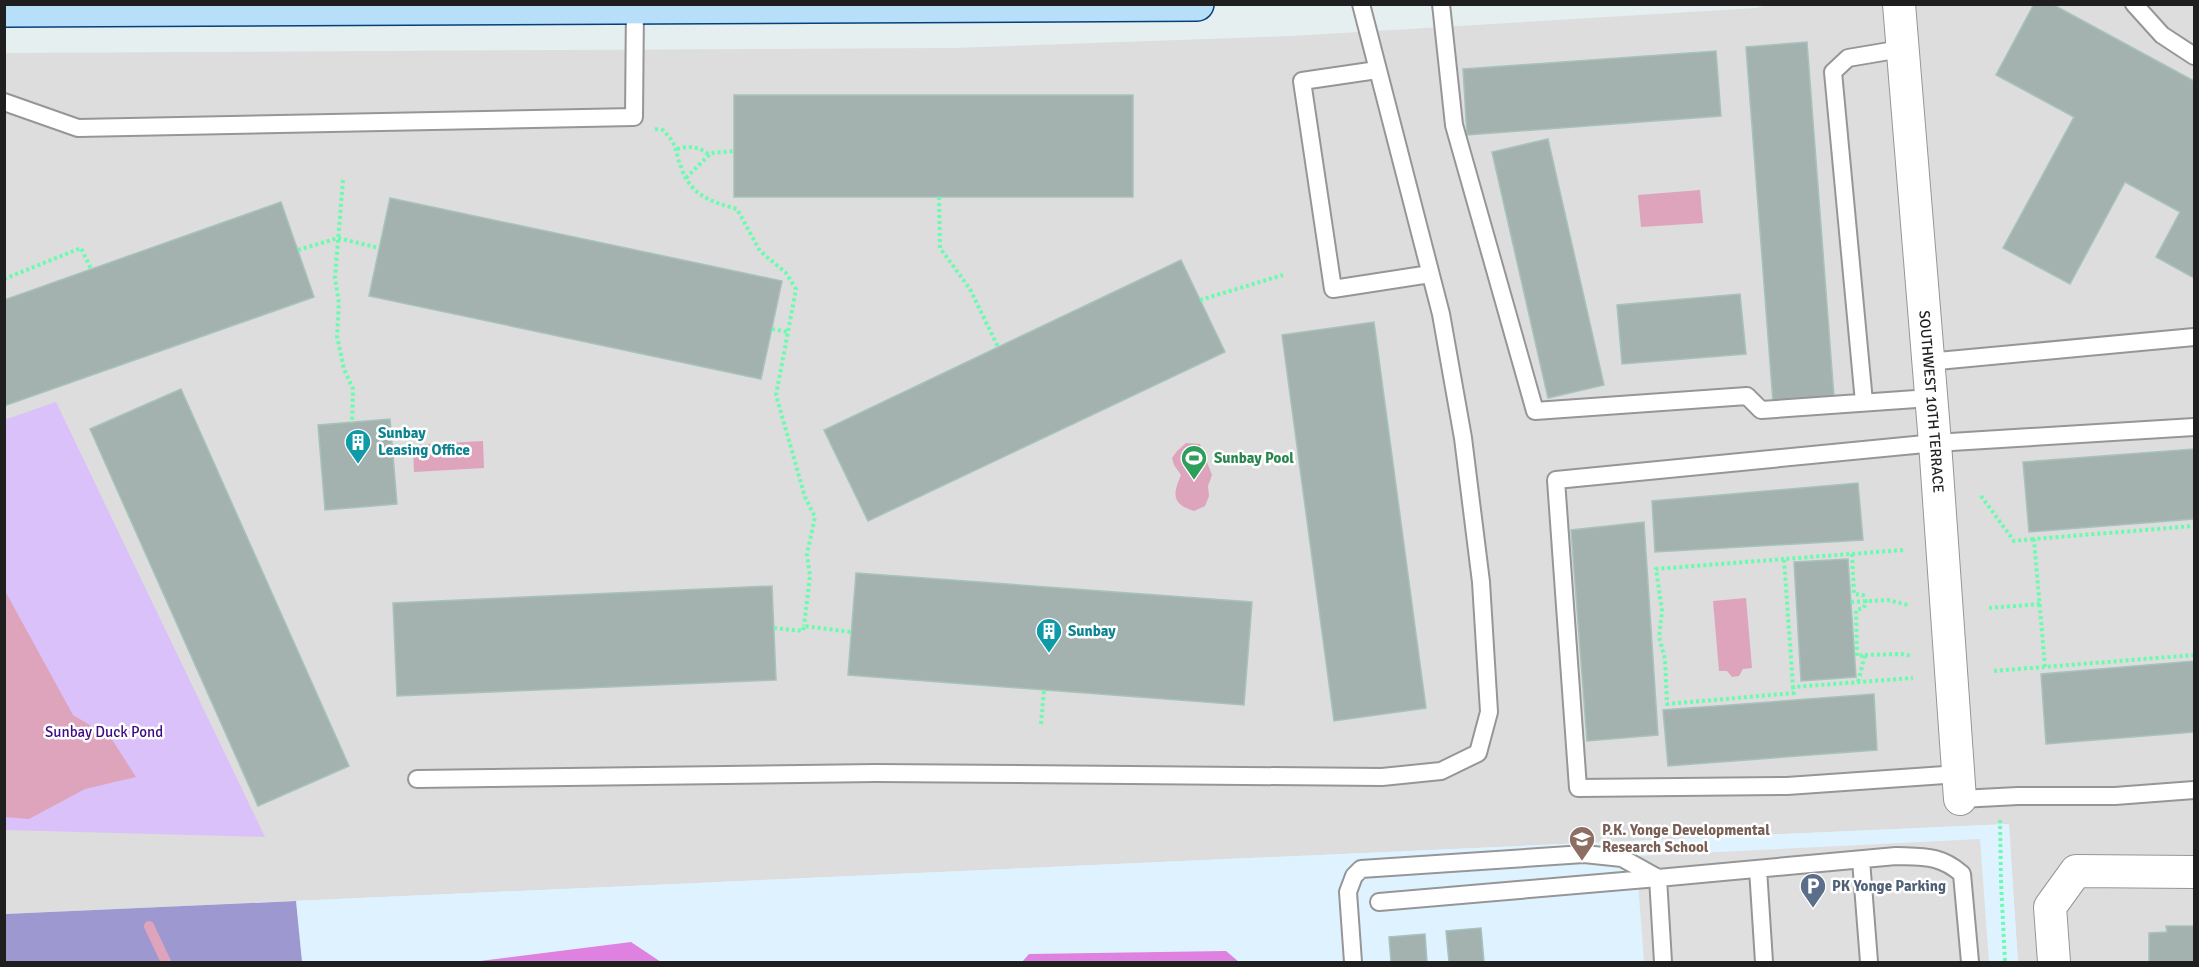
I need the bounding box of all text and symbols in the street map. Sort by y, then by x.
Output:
street label: SOUTHWEST 10TH TERRACE [1915,310,1947,494]
place label: Sunbay Leasing Office [378,424,470,459]
building icon: Sunbay Leasing Office [343,427,373,465]
sports icon: Sunbay Pool [1179,443,1209,481]
place label: Sunbay Pool [1214,449,1294,467]
building icon: Sunbay [1034,616,1064,654]
place label: Sunbay [1068,622,1116,640]
park label: Sunbay Duck Pond [45,723,163,741]
place label: P.K. Yonge Developmental Research School [1602,821,1770,856]
school or university icon: P.K. Yonge Developmental Research School [1567,824,1597,862]
parking icon: PK Yonge Parking [1798,871,1828,909]
place label: PK Yonge Parking [1832,877,1946,895]

